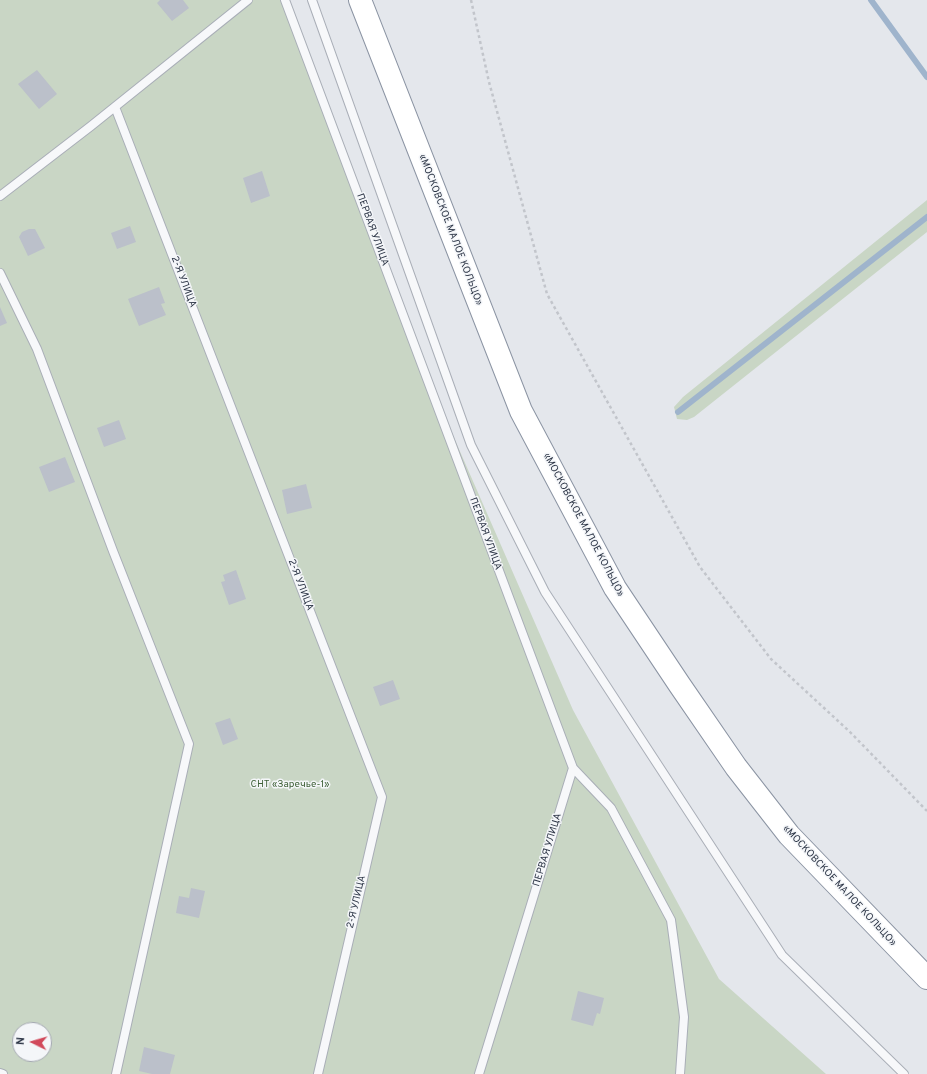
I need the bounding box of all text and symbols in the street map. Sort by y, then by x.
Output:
street label: «МОСКОВСКОЕ МАЛОЕ КОЛЬЦО» [416,153,484,307]
street label: ПЕРВАЯ УЛИЦА [353,192,391,268]
street label: 2-Я УЛИЦА [168,255,198,309]
street label: «МОСКОВСКОЕ МАЛОЕ КОЛЬЦО» [540,451,626,599]
street label: ПЕРВАЯ УЛИЦА [466,496,504,572]
street label: 2-Я УЛИЦА [285,558,315,612]
park label: СНТ «Заречье-1» [251,779,329,791]
street label: ПЕРВАЯ УЛИЦА [531,812,565,888]
street label: «МОСКОВСКОЕ МАЛОЕ КОЛЬЦО» [780,823,898,949]
street label: 2-Я УЛИЦА [345,874,369,930]
north arrow [12,1022,52,1062]
text: N [14,1036,28,1046]

